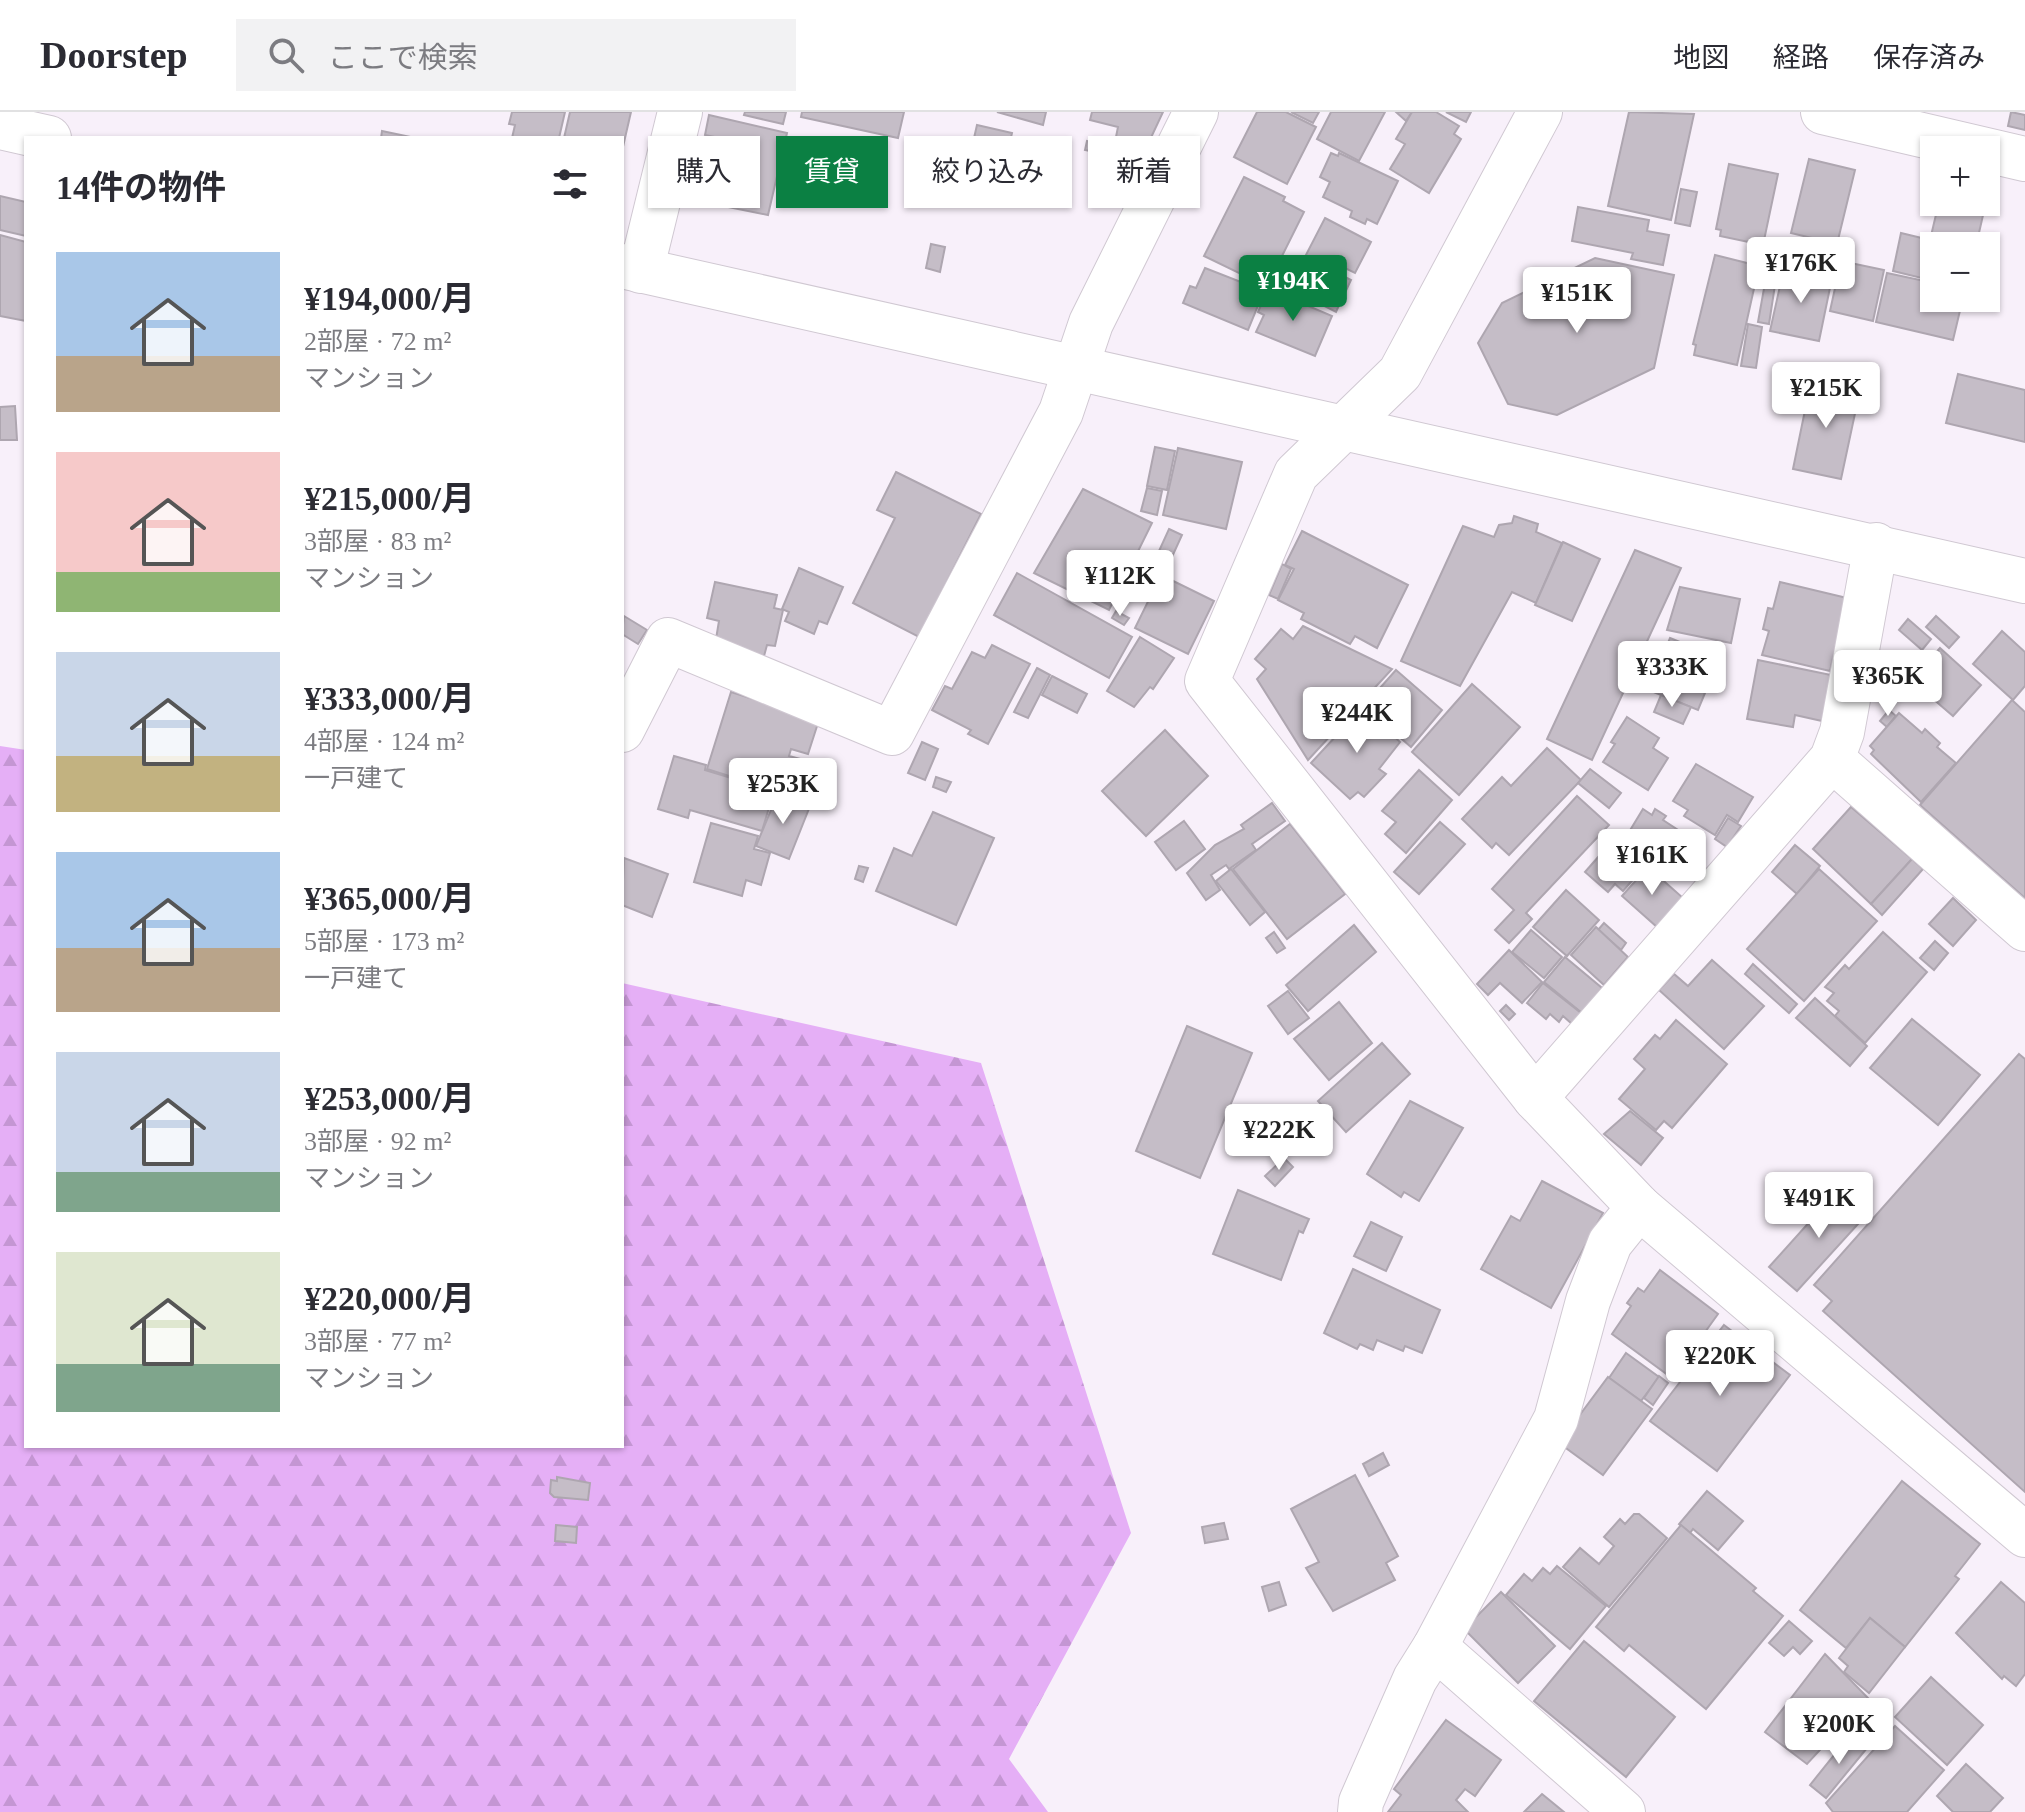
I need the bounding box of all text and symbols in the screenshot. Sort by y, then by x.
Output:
search box [236,19,796,91]
icon: search [264,33,308,77]
text: Doorstep [40,34,188,76]
text: ここで検索 [328,41,478,74]
text: 地図 [1673,42,1729,73]
text: 経路 [1773,42,1829,73]
text: 保存済み [1873,42,1985,73]
chip: 購入 [648,136,760,208]
chip: 賃貸 [776,136,888,208]
chip: 絞り込み [904,136,1072,208]
chip: 新着 [1088,136,1200,208]
map controls [1920,136,2000,312]
button: + [1920,136,2000,216]
icon: filters [548,162,592,206]
text: 14件の物件 [56,169,226,206]
button: − [1920,232,2000,312]
pin: ¥176K [1745,237,1857,305]
text: ¥176K [1765,248,1837,277]
pin: ¥194K [1237,255,1349,323]
text: ¥194K [1257,266,1329,295]
pin: ¥151K [1521,267,1633,335]
text: ¥151K [1541,278,1613,307]
text: ¥194,000/月 [304,280,475,317]
icon: home [120,284,216,380]
text: 2部屋 · 72 m² [304,327,451,356]
pin: ¥215K [1770,362,1882,430]
text: マンション [304,364,434,393]
text: ¥215K [1790,373,1862,402]
text: ¥215,000/月 [304,480,475,517]
icon: home [120,484,216,580]
text: 3部屋 · 83 m² [304,527,451,556]
pin: ¥112K [1064,550,1176,618]
text: ¥112K [1085,561,1155,590]
text: マンション [304,564,434,593]
pin: ¥333K [1616,641,1728,709]
pin: ¥365K [1832,650,1944,718]
text: ¥333K [1636,652,1708,681]
text: ¥365K [1852,661,1924,690]
text: ¥333,000/月 [304,680,475,717]
icon: home [120,684,216,780]
pin: ¥244K [1301,687,1413,755]
text: ¥244K [1321,698,1393,727]
text: 4部屋 · 124 m² [304,727,464,756]
pin: ¥253K [727,758,839,826]
text: 一戸建て [304,764,408,793]
text: ¥253K [747,769,819,798]
pin: ¥161K [1596,829,1708,897]
text: ¥161K [1616,840,1688,869]
text: ¥365,000/月 [304,880,475,917]
icon: home [120,884,216,980]
text: 5部屋 · 173 m² [304,927,464,956]
text: 一戸建て [304,964,408,993]
text: ¥253,000/月 [304,1080,475,1117]
icon: home [120,1084,216,1180]
pin: ¥222K [1223,1104,1335,1172]
text: ¥222K [1243,1115,1315,1144]
text: 3部屋 · 92 m² [304,1127,451,1156]
text: マンション [304,1164,434,1193]
pin: ¥491K [1763,1172,1875,1240]
text: ¥491K [1783,1183,1855,1212]
text: ¥220,000/月 [304,1280,475,1317]
icon: home [120,1284,216,1380]
text: 3部屋 · 77 m² [304,1327,451,1356]
pin: ¥220K [1664,1330,1776,1398]
text: ¥220K [1684,1341,1756,1370]
text: マンション [304,1364,434,1393]
pin: ¥200K [1783,1698,1895,1766]
text: ¥200K [1803,1709,1875,1738]

